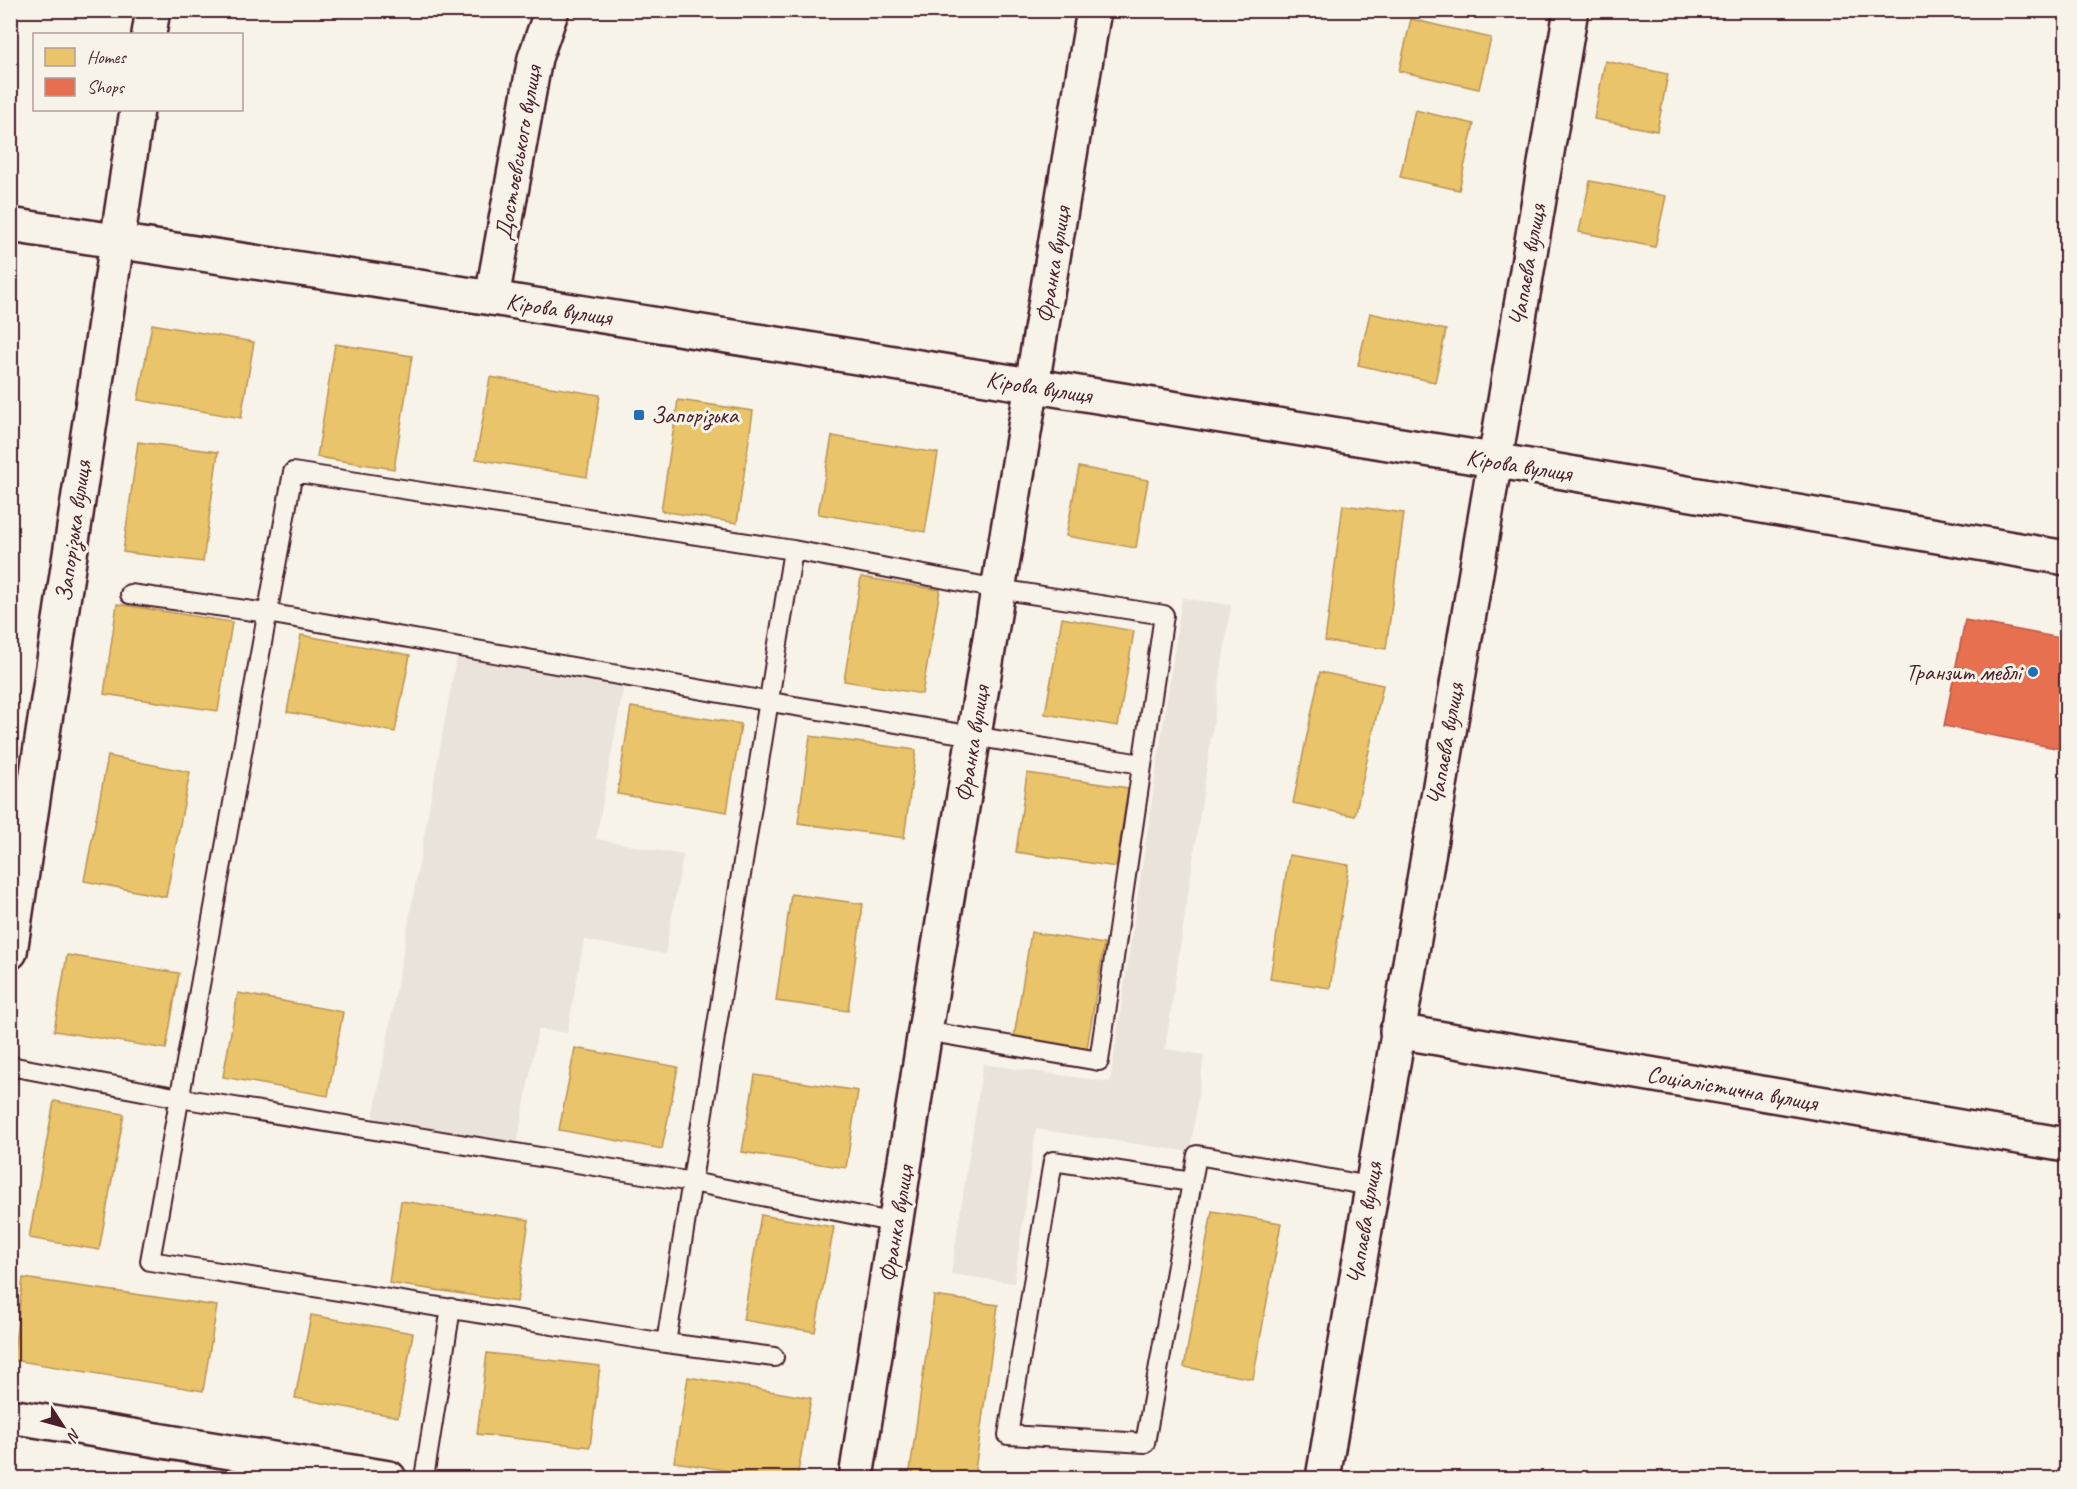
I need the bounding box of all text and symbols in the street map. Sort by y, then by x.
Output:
legend [33,33,243,111]
text: Homes [87,46,127,68]
street label: Достоєвського вулиця [488,62,548,242]
text: Shops [87,76,126,98]
street label: Чапаєва вулиця [1501,200,1553,328]
street label: Франка вулиця [1029,203,1077,325]
street label: Кірова вулиця [504,286,615,332]
street label: Кірова вулиця [984,364,1095,410]
place label: Запорізька [651,400,740,431]
marker: Запорізька [632,408,646,422]
street label: Кірова вулиця [1464,442,1575,488]
street label: Запорізька вулиця [48,457,99,604]
place label: Транзит меблі [1906,657,2024,687]
marker: Транзит меблі [2026,665,2040,679]
street label: Чапаєва вулиця [1419,679,1471,807]
street label: Франка вулиця [948,682,996,804]
street label: Соціалістична вулиця [1644,1058,1821,1118]
street label: Чапаєва вулиця [1340,1158,1389,1286]
street label: Франка вулиця [872,1162,920,1284]
north arrow [33,1396,93,1456]
text: N [62,1424,85,1447]

